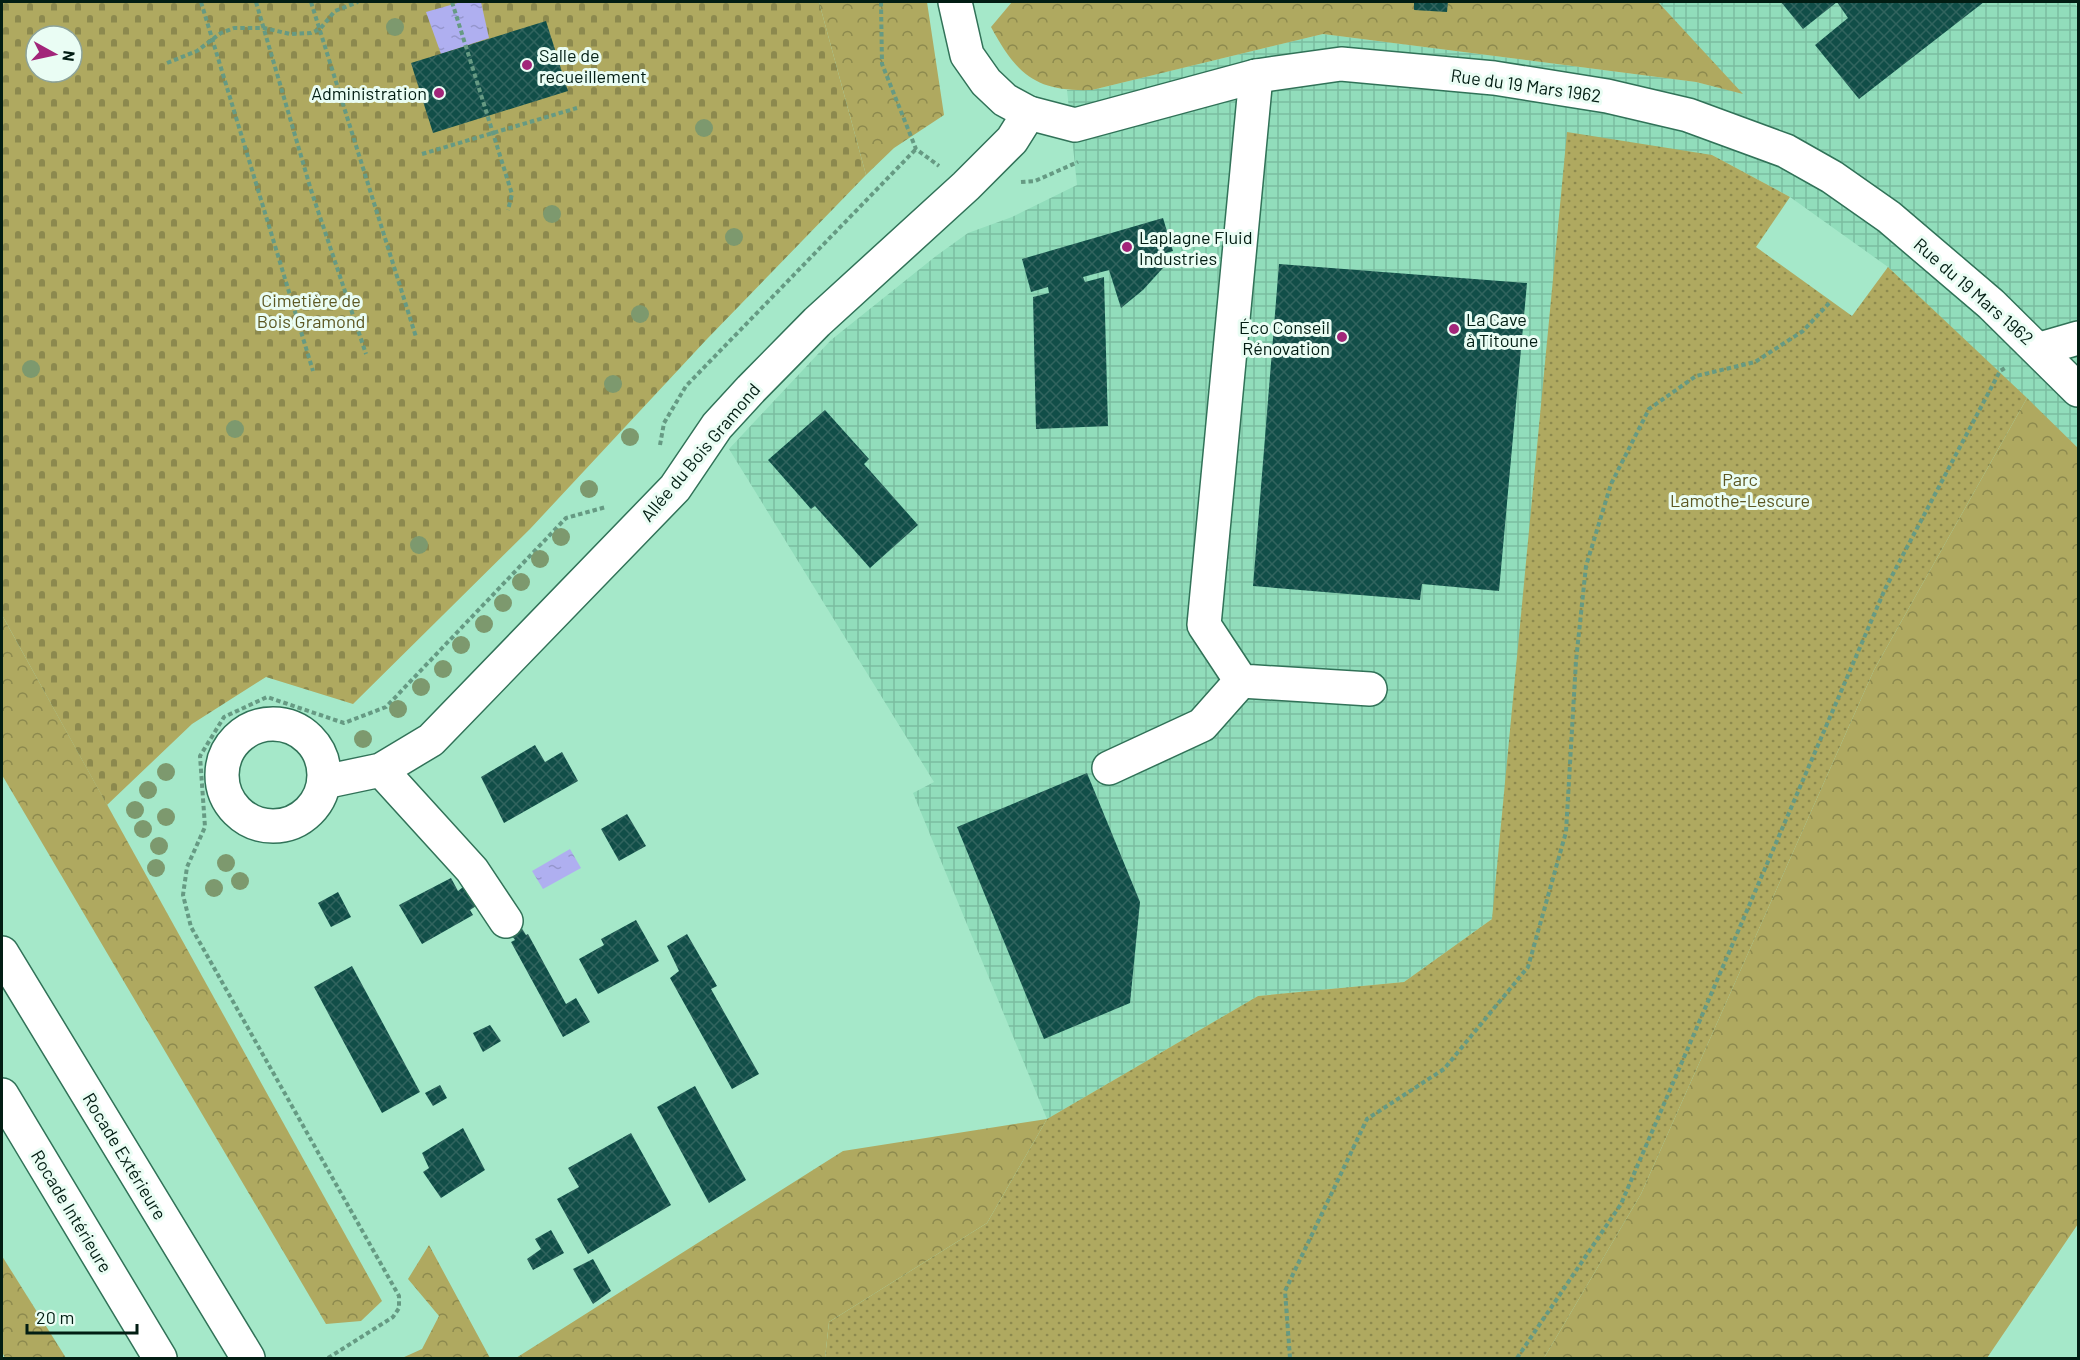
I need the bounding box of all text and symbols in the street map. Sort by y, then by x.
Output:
north arrow [24,24,84,84]
place label: Salle de recueillement [539,44,647,87]
text: N [59,50,79,63]
marker: Salle de recueillement [520,58,534,72]
street label: Rue du 19 Mars 1962 [1449,64,1603,106]
place label: Administration [311,82,427,104]
marker: Administration [432,86,446,100]
place label: Laplagne Fluid Industries [1139,226,1253,269]
street label: Rue du 19 Mars 1962 [1910,233,2038,349]
marker: Laplagne Fluid Industries [1120,240,1134,254]
park label: Cimetière de Bois Gramond [257,289,365,332]
place label: La Cave à Titoune [1466,308,1538,351]
place label: Éco Conseil Rénovation [1239,316,1330,359]
marker: La Cave à Titoune [1447,322,1461,336]
marker: Éco Conseil Rénovation [1335,330,1349,344]
street label: Allée du Bois Gramond [636,378,764,526]
park label: Parc Lamothe-Lescure [1670,468,1810,511]
street label: Rocade Extérieure [78,1089,172,1223]
street label: Rocade Intérieure [27,1146,117,1276]
scale bar [27,1297,136,1335]
text: 20 m [36,1306,74,1328]

